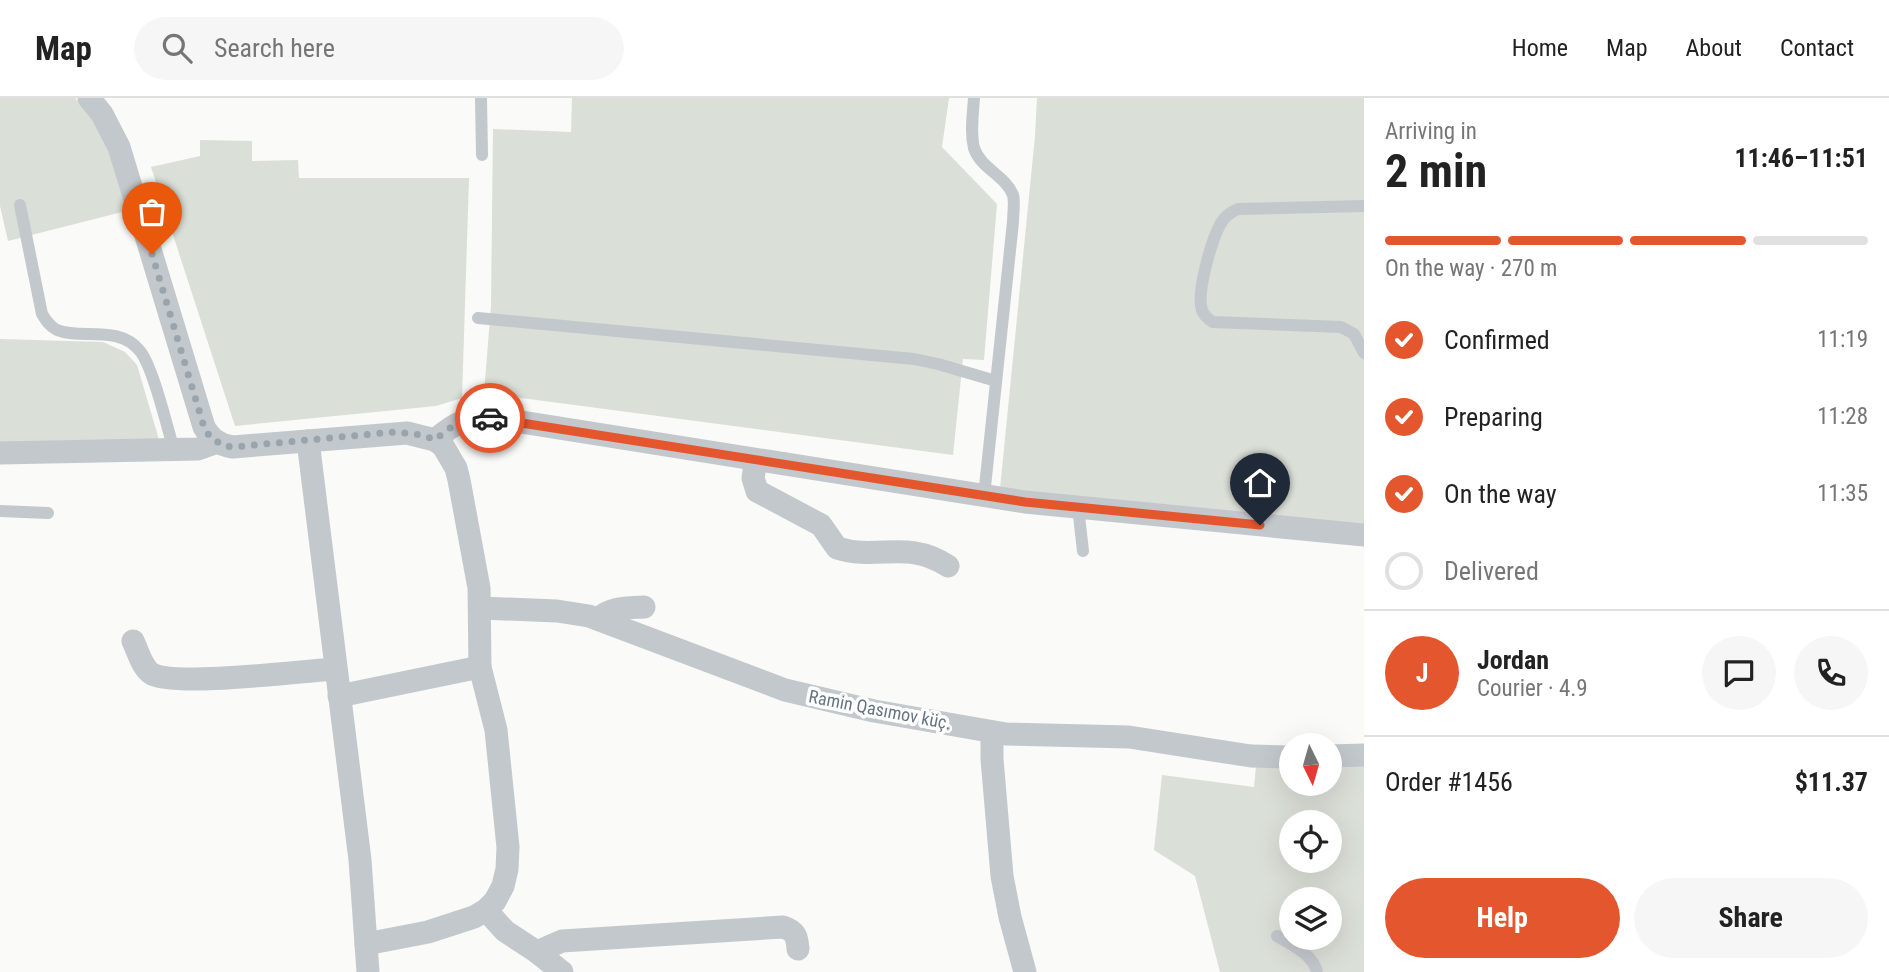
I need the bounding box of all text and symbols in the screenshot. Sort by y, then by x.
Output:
search box [134,17,624,80]
text: Map [35,29,92,68]
icon: search [158,29,196,67]
text: Search here [214,33,335,63]
text: Home [1512,34,1568,62]
text: Map [1606,34,1648,62]
text: About [1686,34,1742,62]
text: Contact [1780,34,1854,62]
text: Arriving in [1385,118,1477,145]
text: 11:46–11:51 [1734,143,1868,173]
text: 2 min [1385,144,1487,198]
pin [122,182,182,254]
icon: bag [133,193,171,231]
text: On the way · 270 m [1385,255,1557,282]
icon: check [1385,321,1423,359]
text: Confirmed [1444,325,1550,355]
text: 11:19 [1817,326,1868,353]
courier [455,383,525,453]
icon: check [1385,398,1423,436]
icon: car [471,399,509,437]
text: Preparing [1444,402,1543,432]
text: 11:28 [1817,403,1868,430]
pin [1230,453,1290,525]
icon: home [1241,464,1279,502]
icon: check [1385,475,1423,513]
text: On the way [1444,479,1557,509]
text: 11:35 [1817,480,1868,507]
text: Delivered [1444,556,1539,586]
button: chat [1702,636,1776,710]
button: phone [1794,636,1868,710]
text: Jordan [1477,645,1549,675]
text: J [1416,658,1428,688]
text: Courier · 4.9 [1477,675,1588,702]
street label: Ramin Qasımov küç. [807,685,953,734]
north arrow [1279,733,1342,796]
map controls [1279,733,1342,950]
text: Order #1456 [1385,767,1513,797]
text: $11.37 [1795,767,1868,797]
button: locate [1279,810,1342,873]
button: Help [1385,878,1620,958]
button: Share [1634,878,1868,958]
button: layers [1279,887,1342,950]

